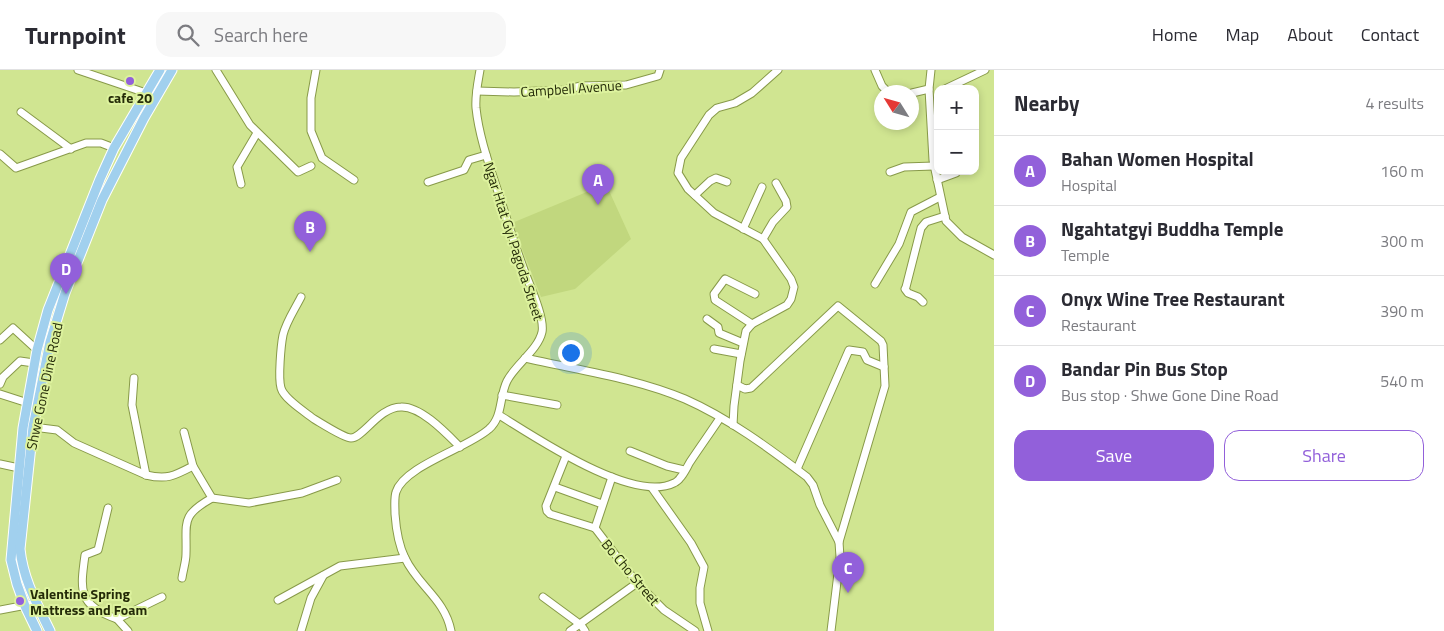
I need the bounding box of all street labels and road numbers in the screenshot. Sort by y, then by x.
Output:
street label: Campbell Avenue [520,74,622,102]
street label: Ngar Htat Gyi Pagoda Street [478,159,550,323]
street label: Shwe Gone Dine Road [20,320,68,452]
street label: Bo Cho Street [597,534,665,610]

